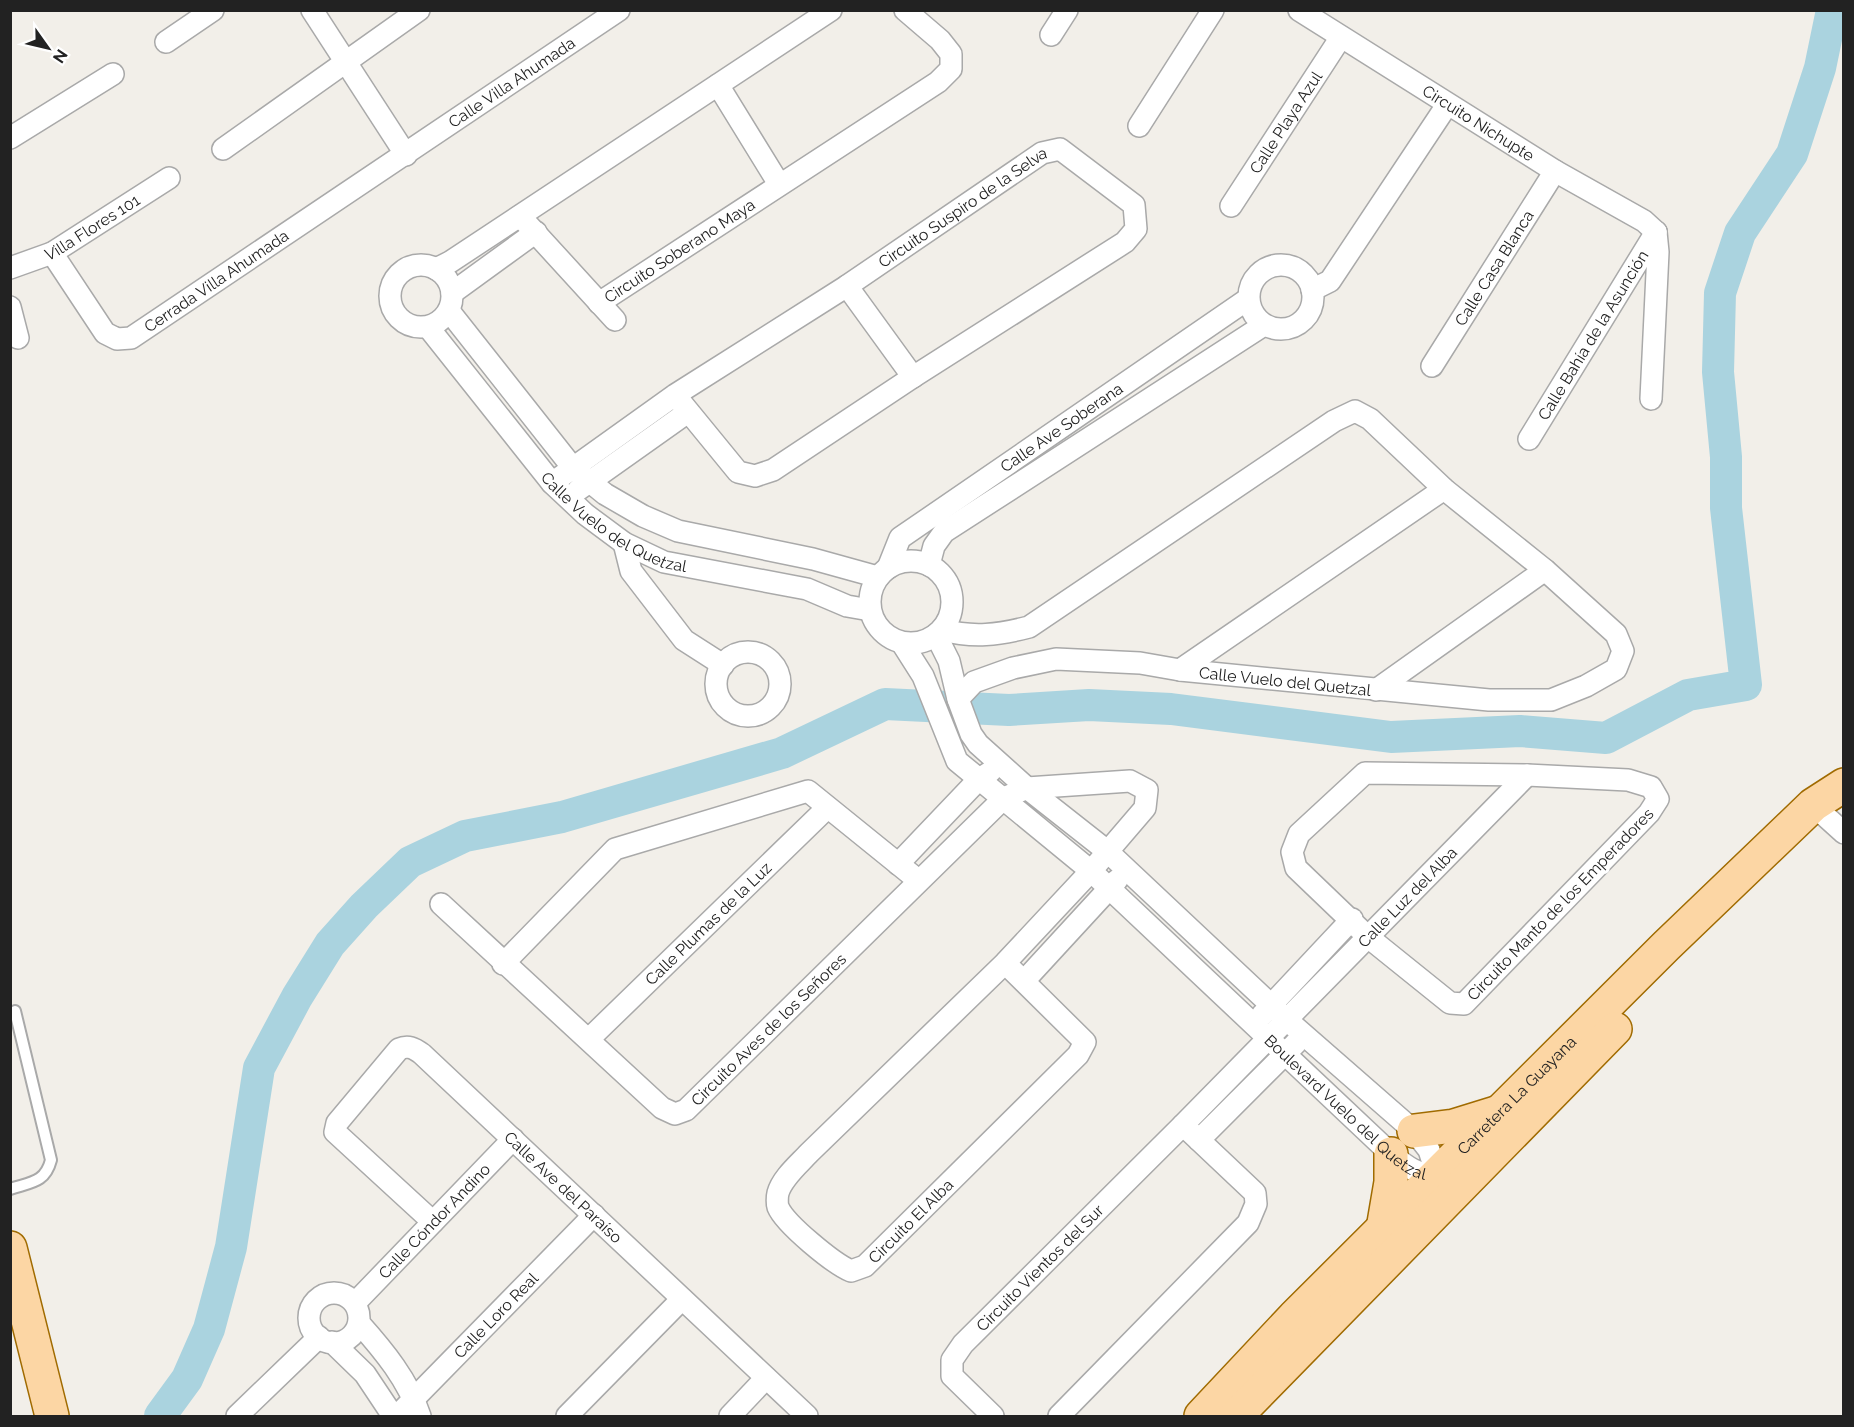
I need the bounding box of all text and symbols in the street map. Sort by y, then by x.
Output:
north arrow [18,18,78,78]
street label: Calle Villa Ahumada [445,33,579,132]
text: N [49,46,71,66]
street label: Calle Playa Azul [1246,67,1326,177]
street label: Circuito Nichupte [1419,81,1538,166]
street label: Circuito Suspiro de la Selva [875,143,1049,272]
street label: Villa Flores 101 [42,190,143,265]
street label: Circuito Soberano Maya [601,195,759,307]
street label: Calle Casa Blanca [1451,207,1538,329]
street label: Cerrada Villa Ahumada [141,226,292,336]
street label: Calle Bahía de la Asunción [1534,247,1652,424]
street label: Calle Ave Soberana [997,379,1126,476]
street label: Calle Vuelo del Quetzal [537,468,689,576]
street label: Calle Vuelo del Quetzal [1198,663,1373,700]
street label: Circuito Manto de los Emperadores [1463,804,1658,1005]
street label: Calle Luz del Alba [1354,843,1461,951]
street label: Calle Plumas de la Luz [641,858,776,989]
street label: Circuito Aves de los Señores [687,949,850,1110]
street label: Boulevard Vuelo del Quetzal [1261,1031,1429,1184]
street label: Carretera La Guayana [1453,1032,1580,1159]
street label: Calle Ave del Paraíso [500,1128,626,1247]
street label: Calle Cóndor Andino [375,1160,494,1283]
street label: Circuito El Alba [865,1175,957,1267]
street label: Circuito Vientos del Sur [973,1200,1108,1335]
street label: Calle Loro Real [450,1268,543,1362]

